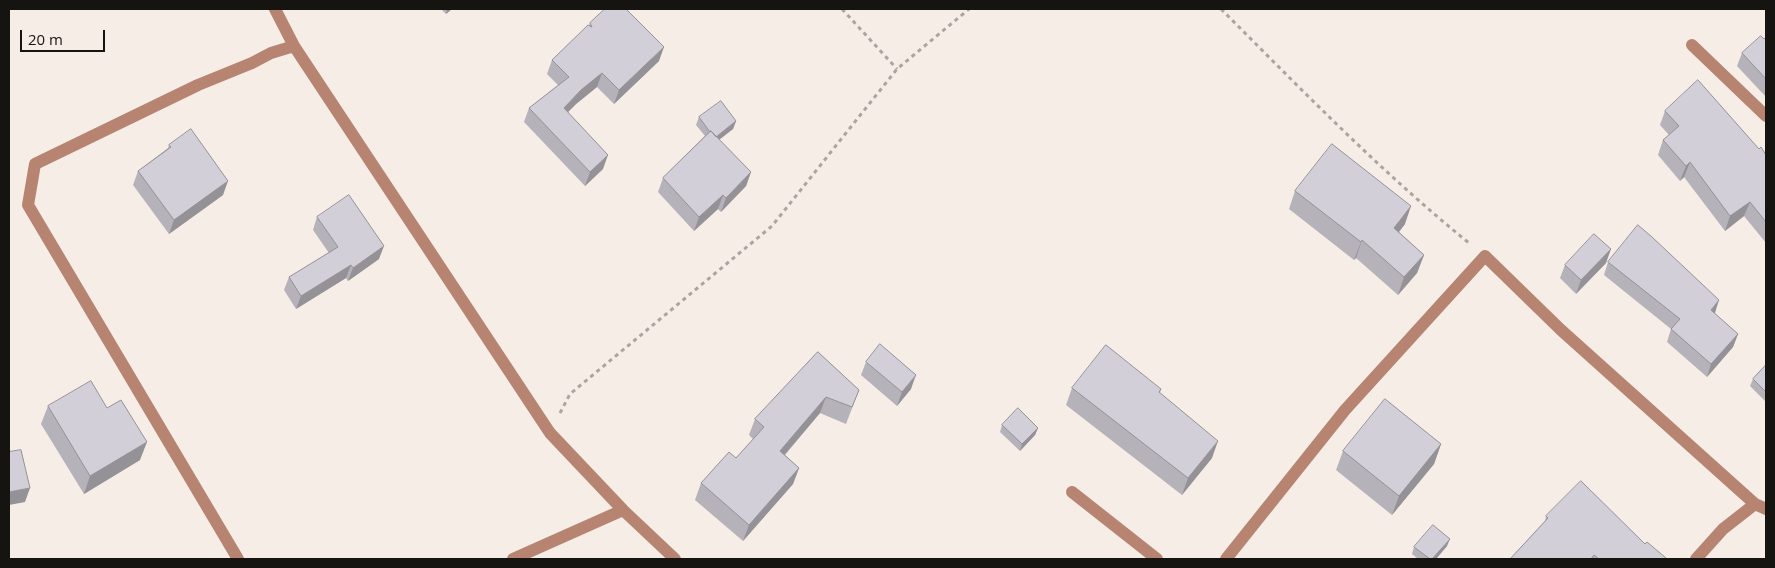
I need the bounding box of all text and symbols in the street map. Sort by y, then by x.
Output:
scale bar [22,20,108,52]
text: 20 m [28,29,63,49]

